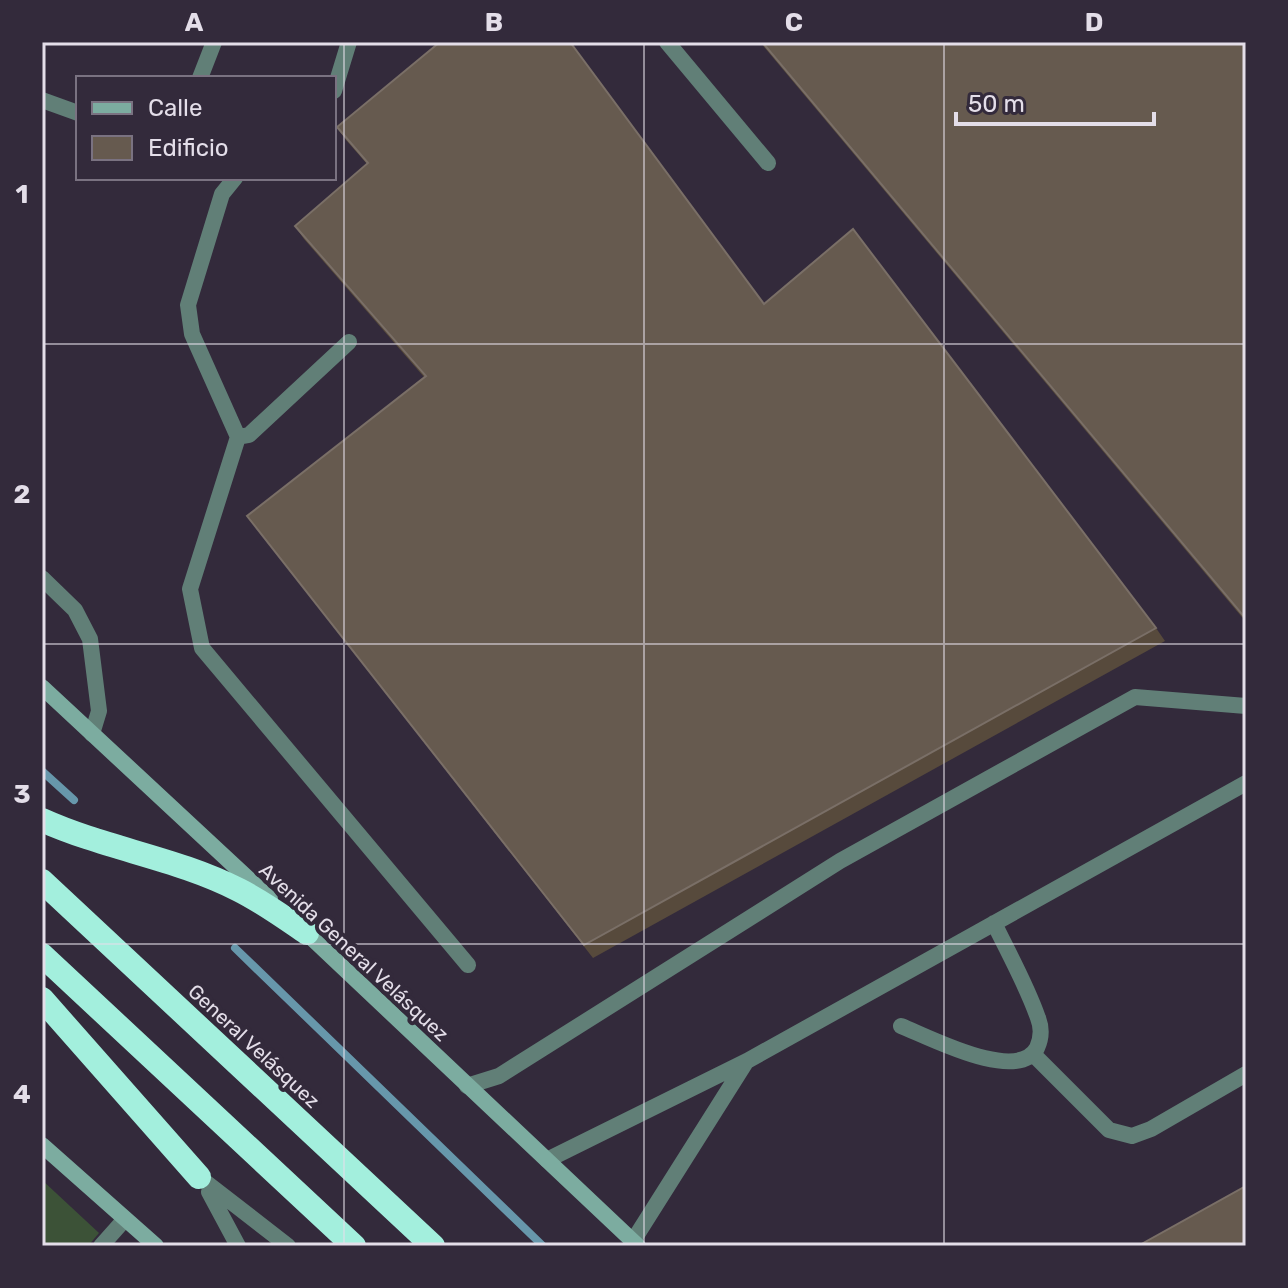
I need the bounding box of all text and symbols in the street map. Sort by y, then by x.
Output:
text: A [185,7,204,38]
text: B [485,7,503,38]
text: C [785,7,803,38]
text: D [1085,7,1103,38]
legend [76,76,336,180]
scale bar [956,76,1154,126]
text: 50 m [968,90,1025,118]
text: Calle [148,94,202,122]
text: Edificio [148,134,229,162]
text: 1 [16,179,28,210]
text: 2 [14,479,30,510]
text: 3 [13,779,31,810]
street label: Avenida General Velásquez [254,858,454,1046]
street label: General Velásquez [183,979,325,1113]
text: 4 [13,1079,31,1110]

